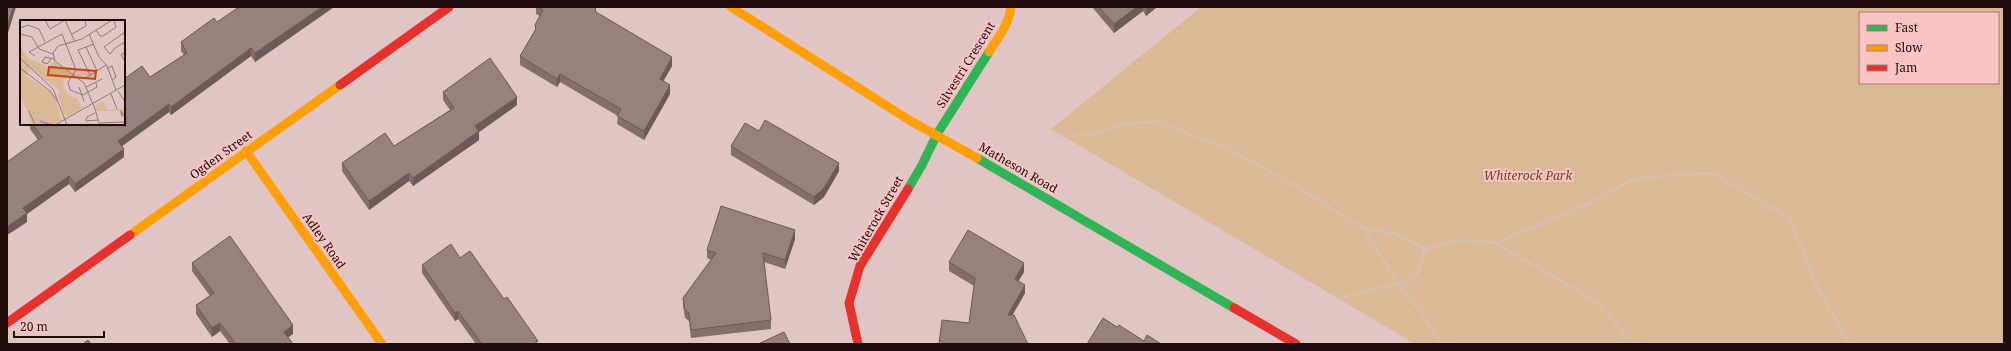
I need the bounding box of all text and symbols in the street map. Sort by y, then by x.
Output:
legend [1859,12,1999,84]
street label: Silvestri Crescent [932,18,999,111]
text: Fast [1895,19,1918,36]
inset map [20,20,125,125]
text: Slow [1895,39,1923,56]
text: Jam [1894,59,1917,76]
street label: Ogden Street [186,126,255,183]
street label: Matheson Road [976,138,1061,197]
park label: Whiterock Park [1484,167,1573,184]
street label: Whiterock Street [844,173,907,265]
street label: Adley Road [299,209,350,273]
scale bar [14,313,104,339]
text: 20 m [20,318,48,335]

